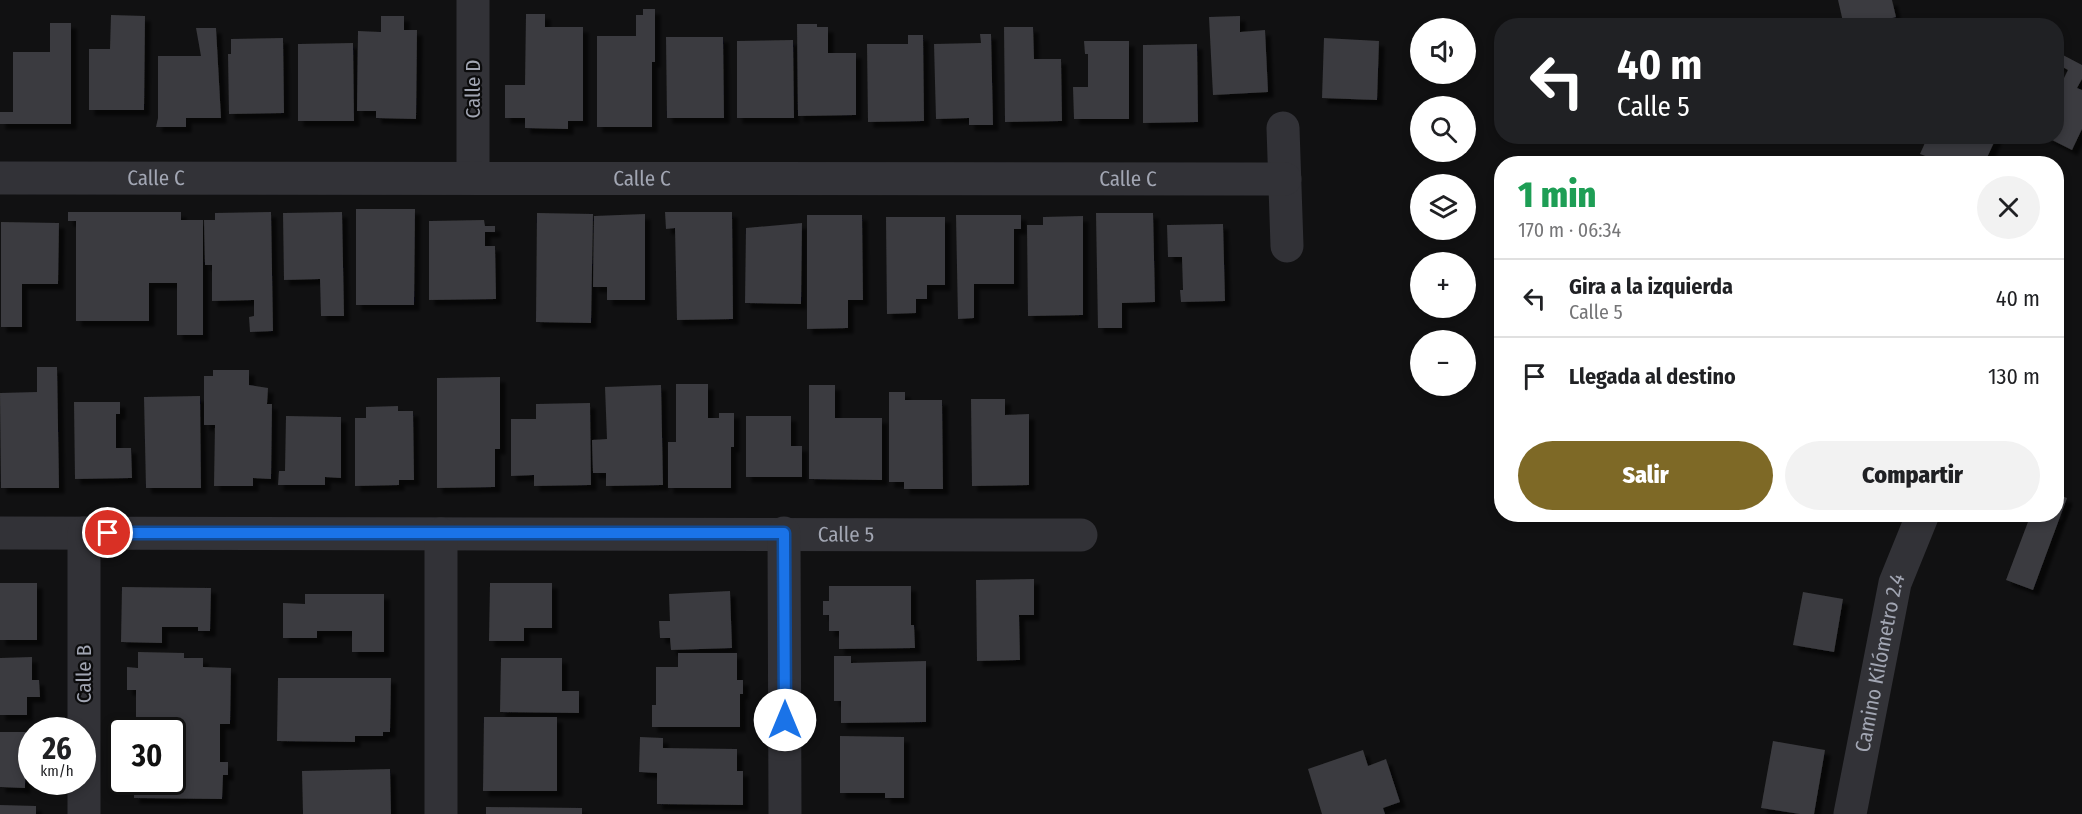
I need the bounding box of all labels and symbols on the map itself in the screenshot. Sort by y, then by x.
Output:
street label: Calle D [460,59,486,119]
street label: Calle C [127,165,185,191]
street label: Calle C [613,165,671,192]
street label: Calle C [1099,166,1157,192]
pin [82,507,133,558]
street label: Calle 5 [818,522,874,548]
street label: Camino Kilómetro 2.4 [1849,569,1911,754]
street label: Calle B [71,645,97,703]
position arrow [753,688,817,752]
speed limit sign: 30 [108,717,186,795]

